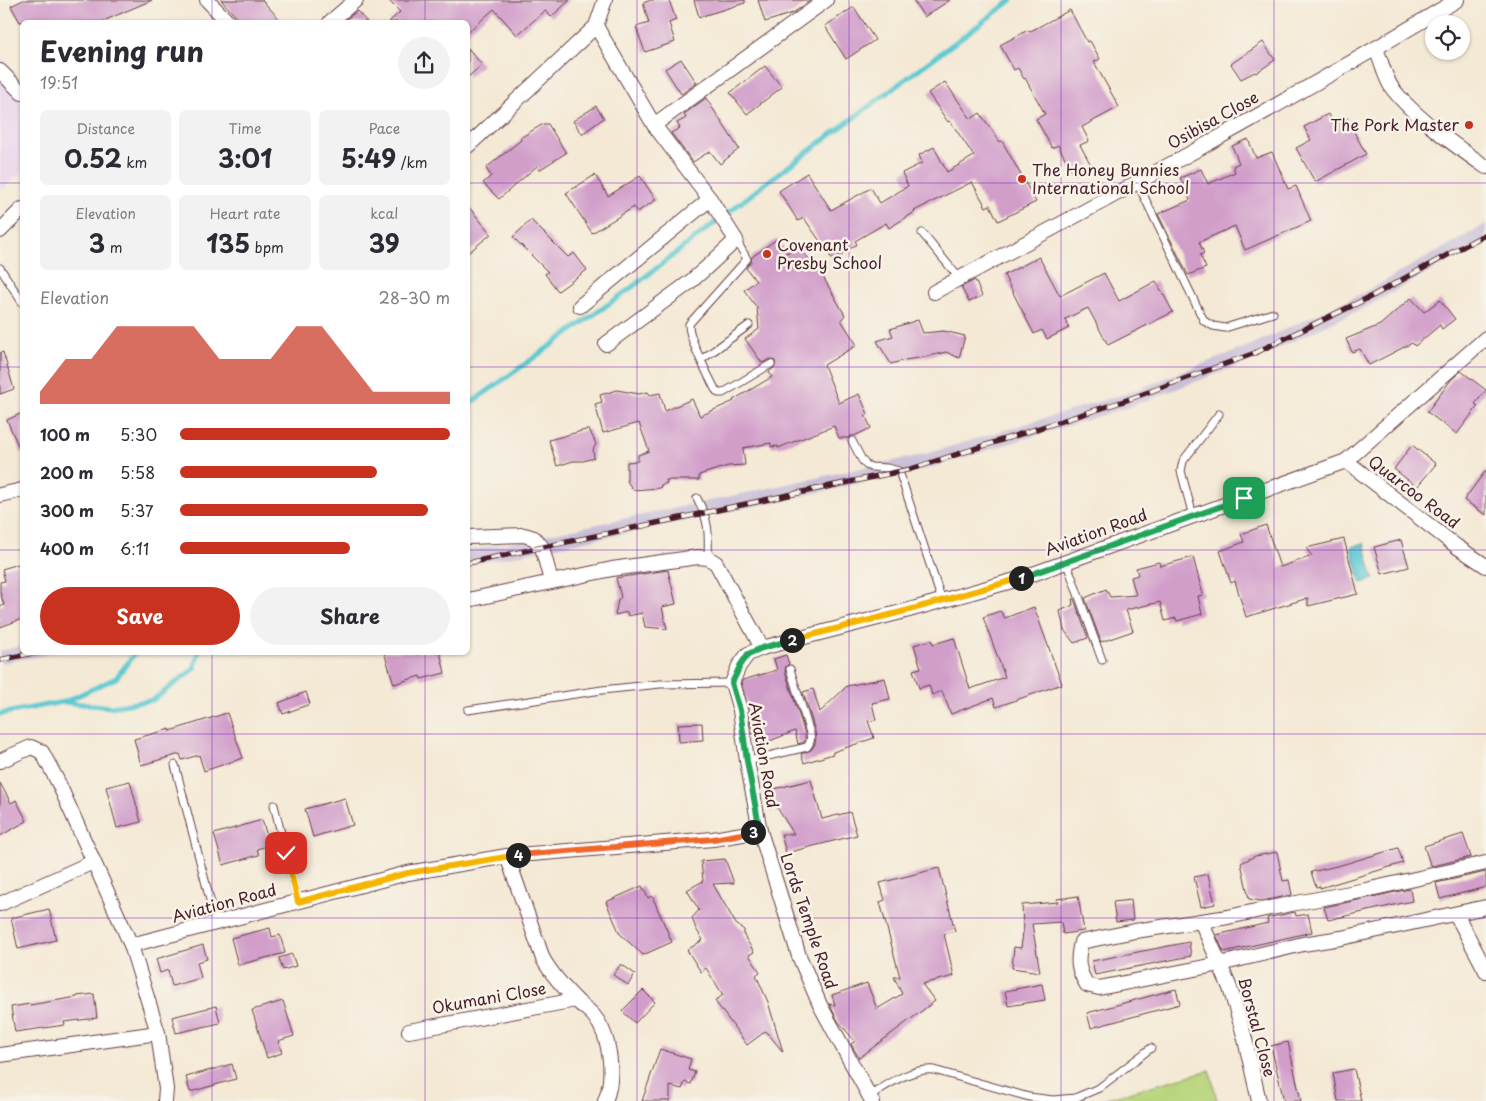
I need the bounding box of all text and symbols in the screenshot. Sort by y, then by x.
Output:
map controls [1425,15,1470,60]
button: locate [1425,15,1470,60]
text: Evening run [40,29,204,72]
button: share [398,37,450,89]
text: 19:51 [40,70,78,94]
street label: Osibisa Close [1163,84,1262,154]
place label: The Pork Master [1331,112,1460,136]
text: Distance [76,118,135,139]
text: Time [228,118,262,139]
text: Pace [369,118,400,139]
marker: The Pork Master [1463,119,1475,131]
text: 0.52 [64,139,122,177]
text: 3:01 [218,139,272,177]
text: 5:49 [341,139,396,177]
text: km [122,152,147,173]
text: /km [396,152,428,173]
place label: The Honey Bunnies International School [1032,157,1189,199]
marker: The Honey Bunnies International School [1016,173,1028,185]
text: Elevation [75,203,136,224]
text: Heart rate [210,203,280,224]
text: kcal [370,203,398,224]
text: 3 [89,224,105,262]
text: 135 [206,224,250,262]
text: 39 [369,224,400,262]
place label: Covenant Presby School [777,232,882,274]
text: m [105,237,123,258]
text: bpm [250,237,284,258]
marker: Covenant Presby School [761,248,773,260]
text: Elevation [40,285,109,309]
text: 28–30 m [379,285,450,309]
text: 100 m [40,422,90,446]
text: 5:30 [120,422,157,446]
street label: Quarcoo Road [1364,449,1465,534]
text: 200 m [40,460,94,484]
text: 5:58 [120,460,155,484]
pin [1223,477,1265,519]
icon: arrive [1230,484,1258,512]
text: 300 m [40,498,94,522]
text: 5:37 [120,498,154,522]
street label: Aviation Road [1041,501,1150,561]
text: 400 m [40,536,94,560]
text: 6:11 [120,536,149,560]
pin: 1 [1008,566,1034,590]
text: 1 [1018,568,1025,589]
button: Save [40,587,240,645]
button: Share [250,587,450,645]
pin: 2 [780,628,804,652]
text: 2 [788,630,797,651]
street label: Aviation Road [744,700,786,810]
pin: 3 [740,820,766,844]
text: 3 [749,822,758,843]
pin [265,832,307,874]
icon: check [272,839,300,867]
pin: 4 [506,842,530,868]
text: 4 [514,845,523,866]
street label: Lords Temple Road [775,849,845,992]
street label: Aviation Road [169,877,279,928]
street label: Borstal Close [1233,974,1283,1079]
street label: Okumani Close [430,975,548,1019]

